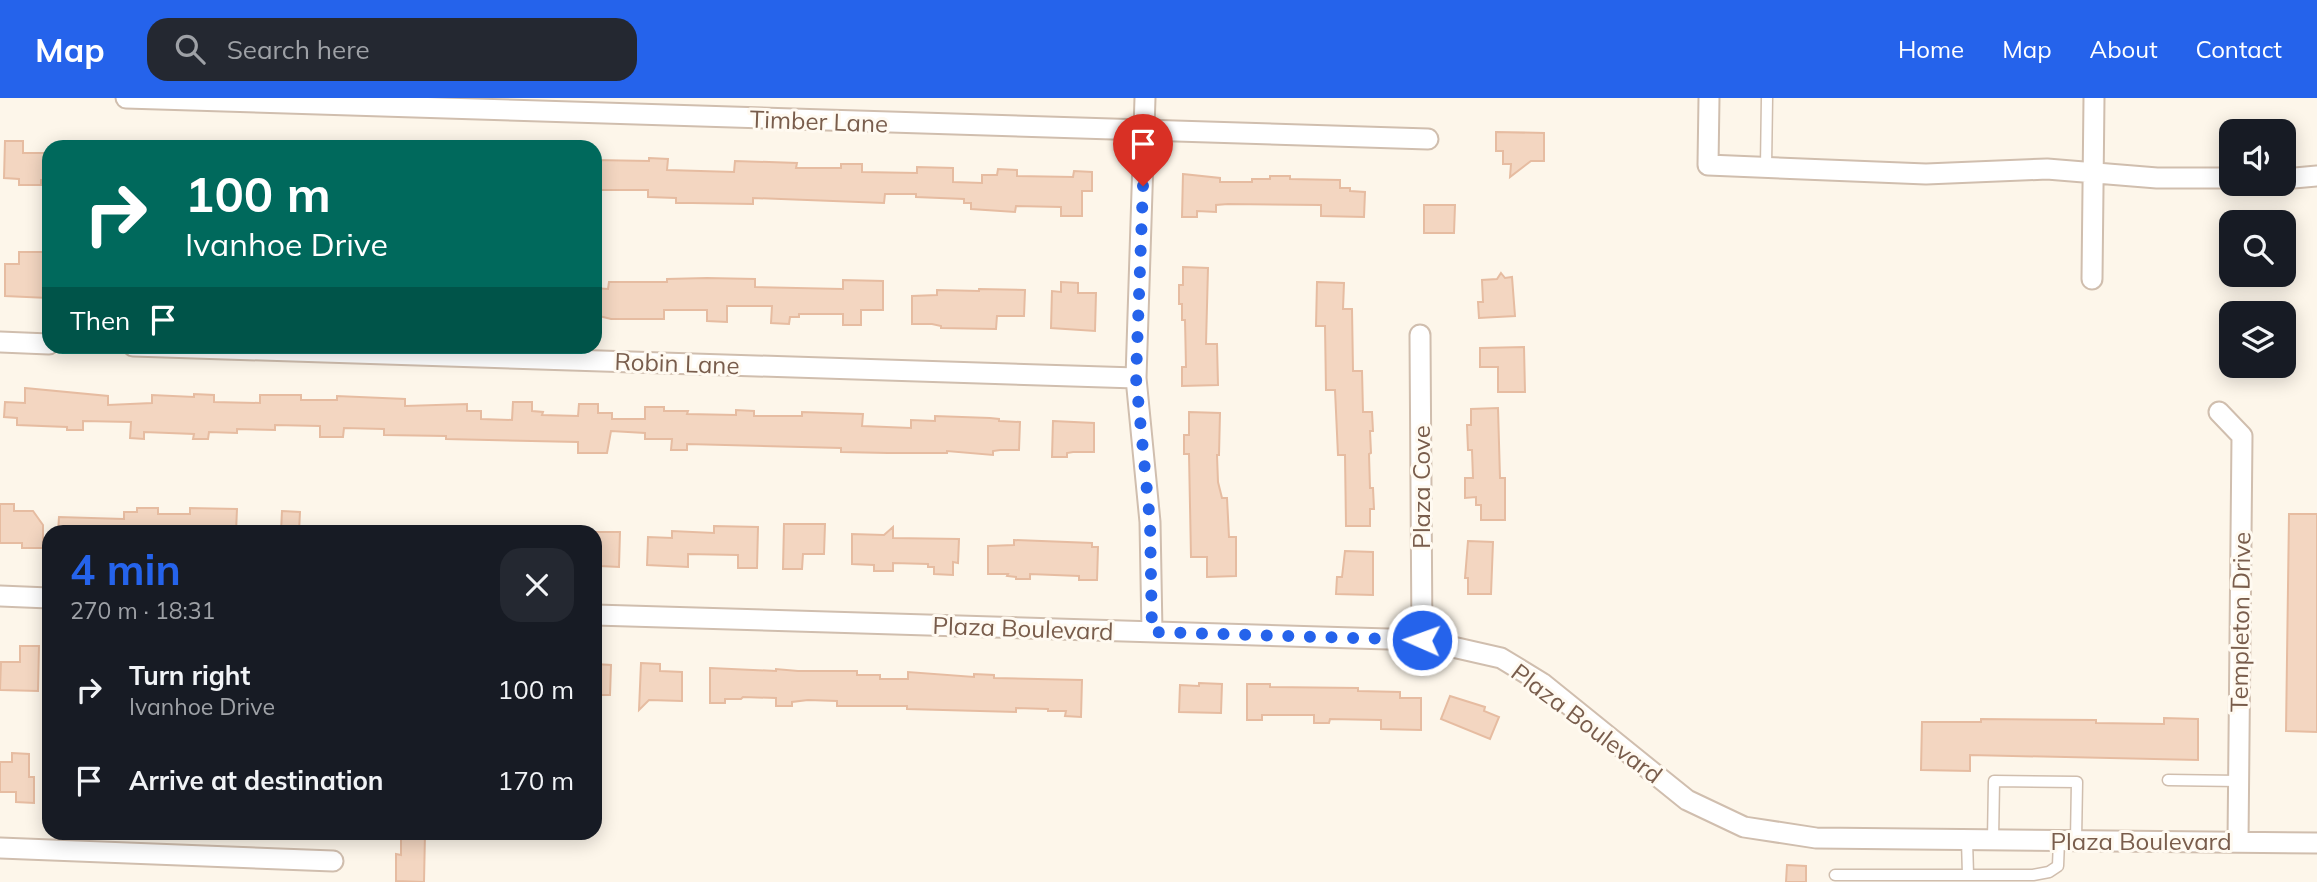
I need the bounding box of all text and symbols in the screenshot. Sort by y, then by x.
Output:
search box [147,18,637,81]
text: Map [35,29,105,70]
icon: search [171,30,209,68]
text: Search here [227,33,370,66]
text: Home [1898,34,1964,64]
text: Map [2002,34,2052,64]
text: About [2090,34,2158,64]
text: Contact [2196,34,2282,64]
street label: Timber Lane [749,104,889,138]
pin [1113,114,1173,186]
map controls [2219,119,2296,378]
button: sound [2219,119,2296,196]
icon: arrive [1124,125,1162,163]
text: 100 m [185,163,331,224]
icon: right [70,168,161,259]
button: search [2219,210,2296,287]
text: Ivanhoe Drive [185,224,388,264]
icon: arrive [144,301,182,339]
button: layers [2219,301,2296,378]
text: Then [70,304,130,337]
street label: Robin Lane [614,346,740,380]
street label: Plaza Cove [1406,425,1436,549]
street label: Templeton Drive [2223,532,2257,712]
text: 4 min [70,543,181,596]
button: close [500,548,574,622]
text: 270 m · 18:31 [70,596,215,625]
position arrow [1385,603,1459,677]
street label: Plaza Boulevard [932,610,1114,646]
street label: Plaza Boulevard [1506,657,1668,789]
text: Turn right [129,659,250,692]
icon: right [70,671,108,709]
text: 100 m [498,673,574,706]
text: Ivanhoe Drive [129,692,275,721]
icon: arrive [70,762,108,800]
text: Arrive at destination [129,764,384,797]
text: 170 m [498,764,574,797]
street label: Plaza Boulevard [2050,826,2232,856]

